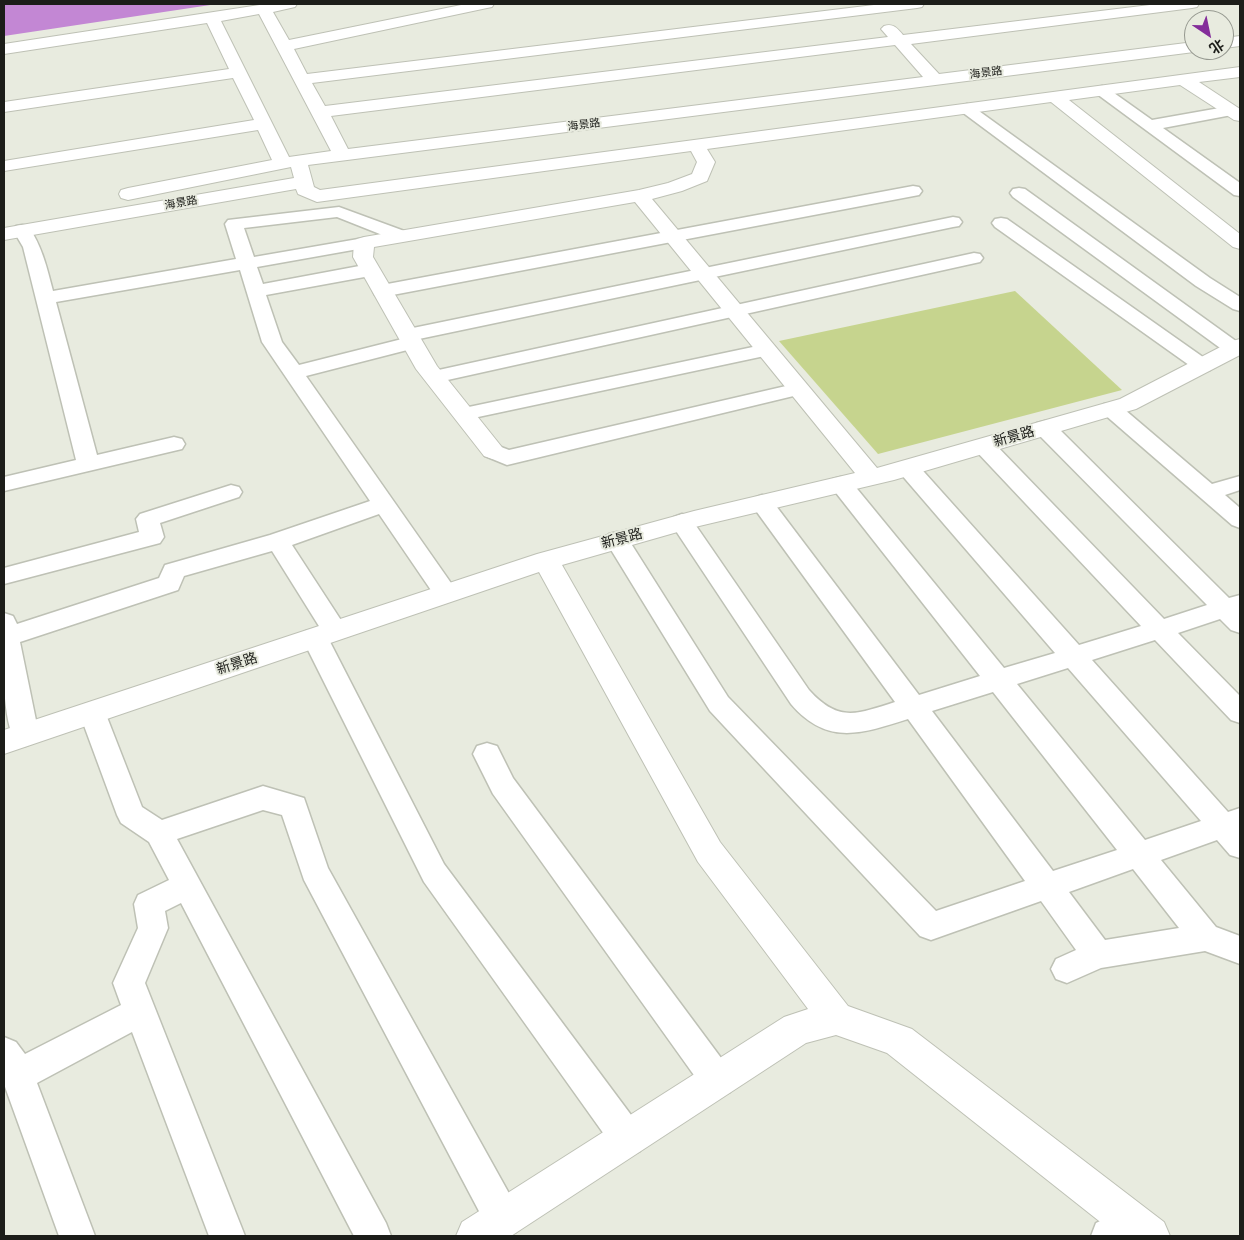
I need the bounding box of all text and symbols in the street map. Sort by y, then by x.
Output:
north arrow [1184,10,1234,60]
text: 北 [1206,35,1228,59]
street label: 海景路 [969,64,1003,82]
street label: 海景路 [567,116,601,134]
street label: 海景路 [164,194,198,212]
street label: 新景路 [991,423,1037,451]
street label: 新景路 [600,525,644,553]
street label: 新景路 [214,650,260,678]

